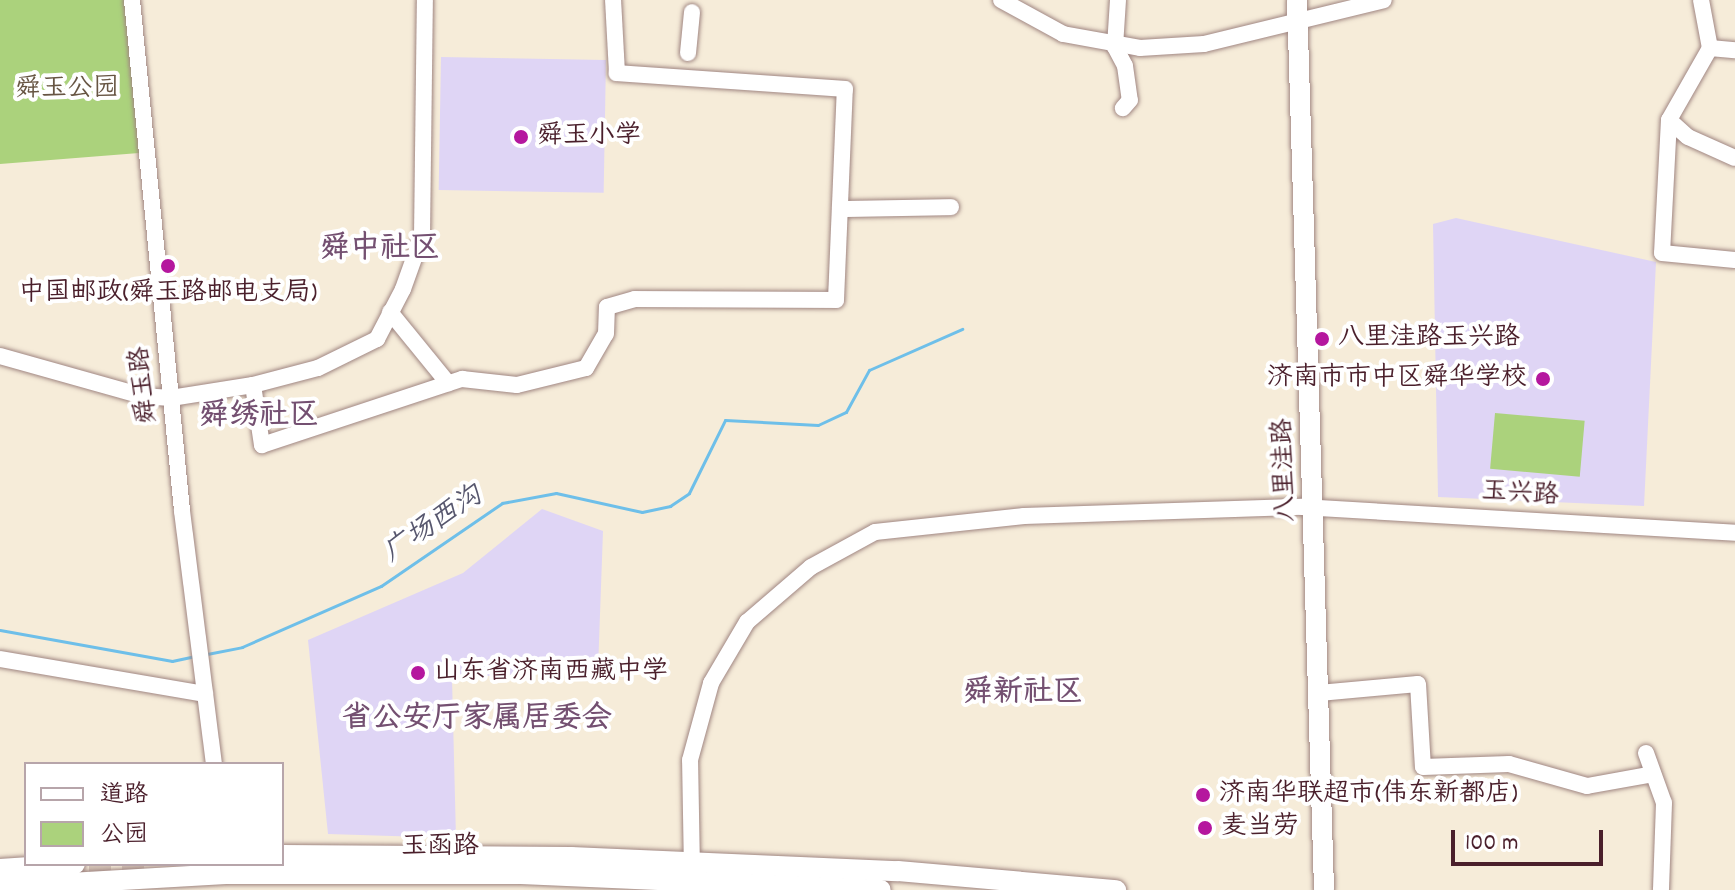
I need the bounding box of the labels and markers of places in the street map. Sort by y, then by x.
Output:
place label: 舜玉小学 [537,121,641,153]
marker: 舜玉小学 [512,128,530,146]
marker: 中国邮政(舜玉路邮电支局) [159,257,177,275]
place label: 中国邮政(舜玉路邮电支局) [19,278,317,310]
place label: 八里洼路玉兴路 [1338,323,1520,355]
marker: 八里洼路玉兴路 [1313,330,1331,348]
place label: 济南市市中区舜华学校 [1267,363,1527,395]
marker: 济南市市中区舜华学校 [1534,370,1552,388]
place label: 山东省济南西藏中学 [434,657,668,689]
marker: 山东省济南西藏中学 [409,664,427,682]
place label: 济南华联超市(伟东新都店) [1219,779,1518,811]
marker: 济南华联超市(伟东新都店) [1194,786,1212,804]
place label: 麦当劳 [1221,812,1299,844]
marker: 麦当劳 [1196,819,1214,837]

